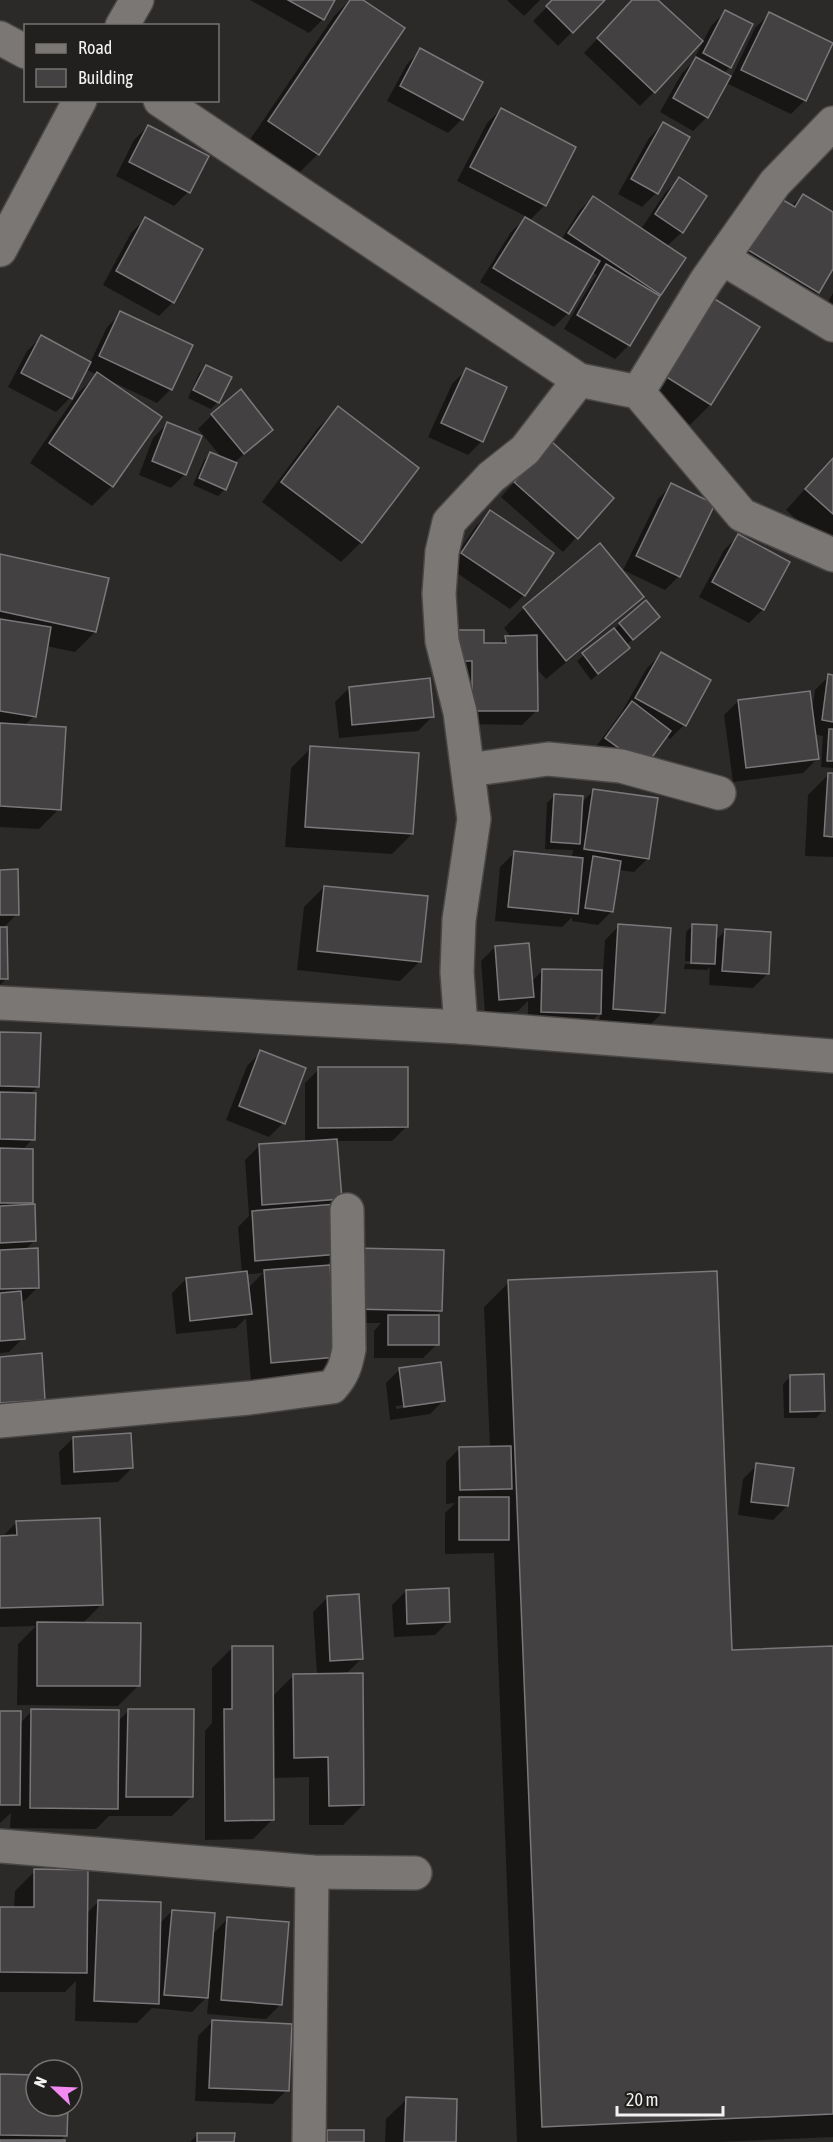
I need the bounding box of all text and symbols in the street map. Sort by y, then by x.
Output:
legend [24,24,219,102]
text: Road [78,37,112,58]
text: Building [78,67,133,88]
north arrow [24,2058,84,2118]
text: N [30,2074,50,2090]
scale bar [617,2079,724,2117]
text: 20 m [626,2089,658,2110]

